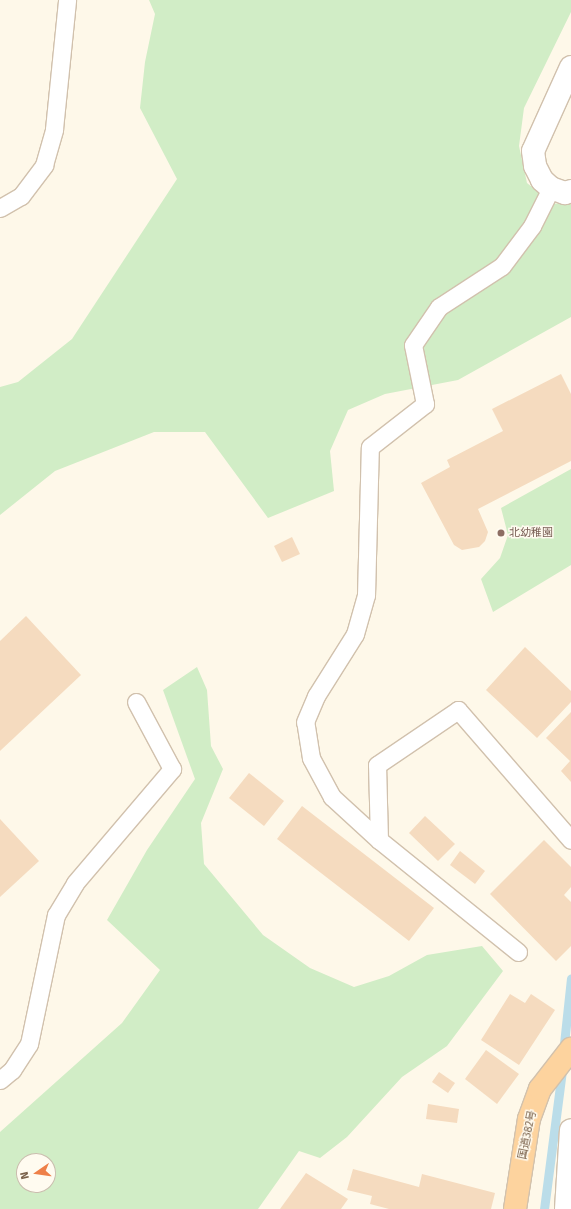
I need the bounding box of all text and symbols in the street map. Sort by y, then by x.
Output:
place label: 北幼稚園 [509,526,553,540]
marker: 北幼稚園 [496,528,506,538]
street label: 国道382号 [516,1109,540,1161]
north arrow [16,1153,56,1193]
text: N [18,1171,32,1181]

